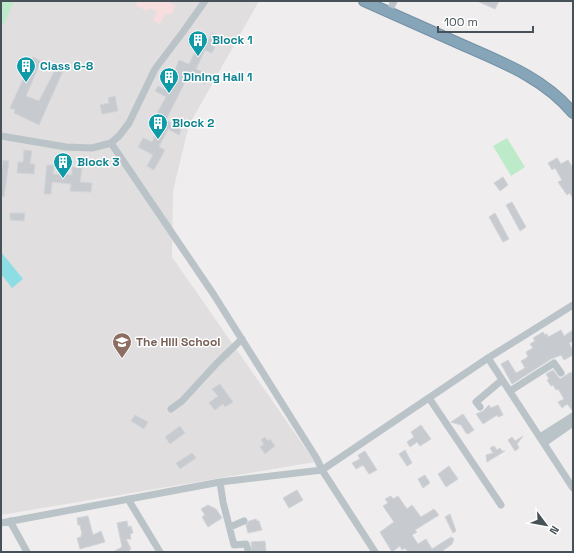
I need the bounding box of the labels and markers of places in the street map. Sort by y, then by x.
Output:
building icon: Block 1 [187,29,209,57]
place label: Block 1 [212,32,253,48]
building icon: Class 6-8 [15,55,37,83]
place label: Class 6-8 [40,58,93,74]
building icon: Dining Hall 1 [158,66,180,94]
place label: Dining Hall 1 [183,69,253,85]
building icon: Block 2 [147,112,169,140]
place label: Block 2 [172,115,214,131]
building icon: Block 3 [52,151,74,179]
place label: Block 3 [77,154,120,170]
school or university icon: The Hill School [111,331,133,359]
place label: The Hill School [136,334,221,350]

